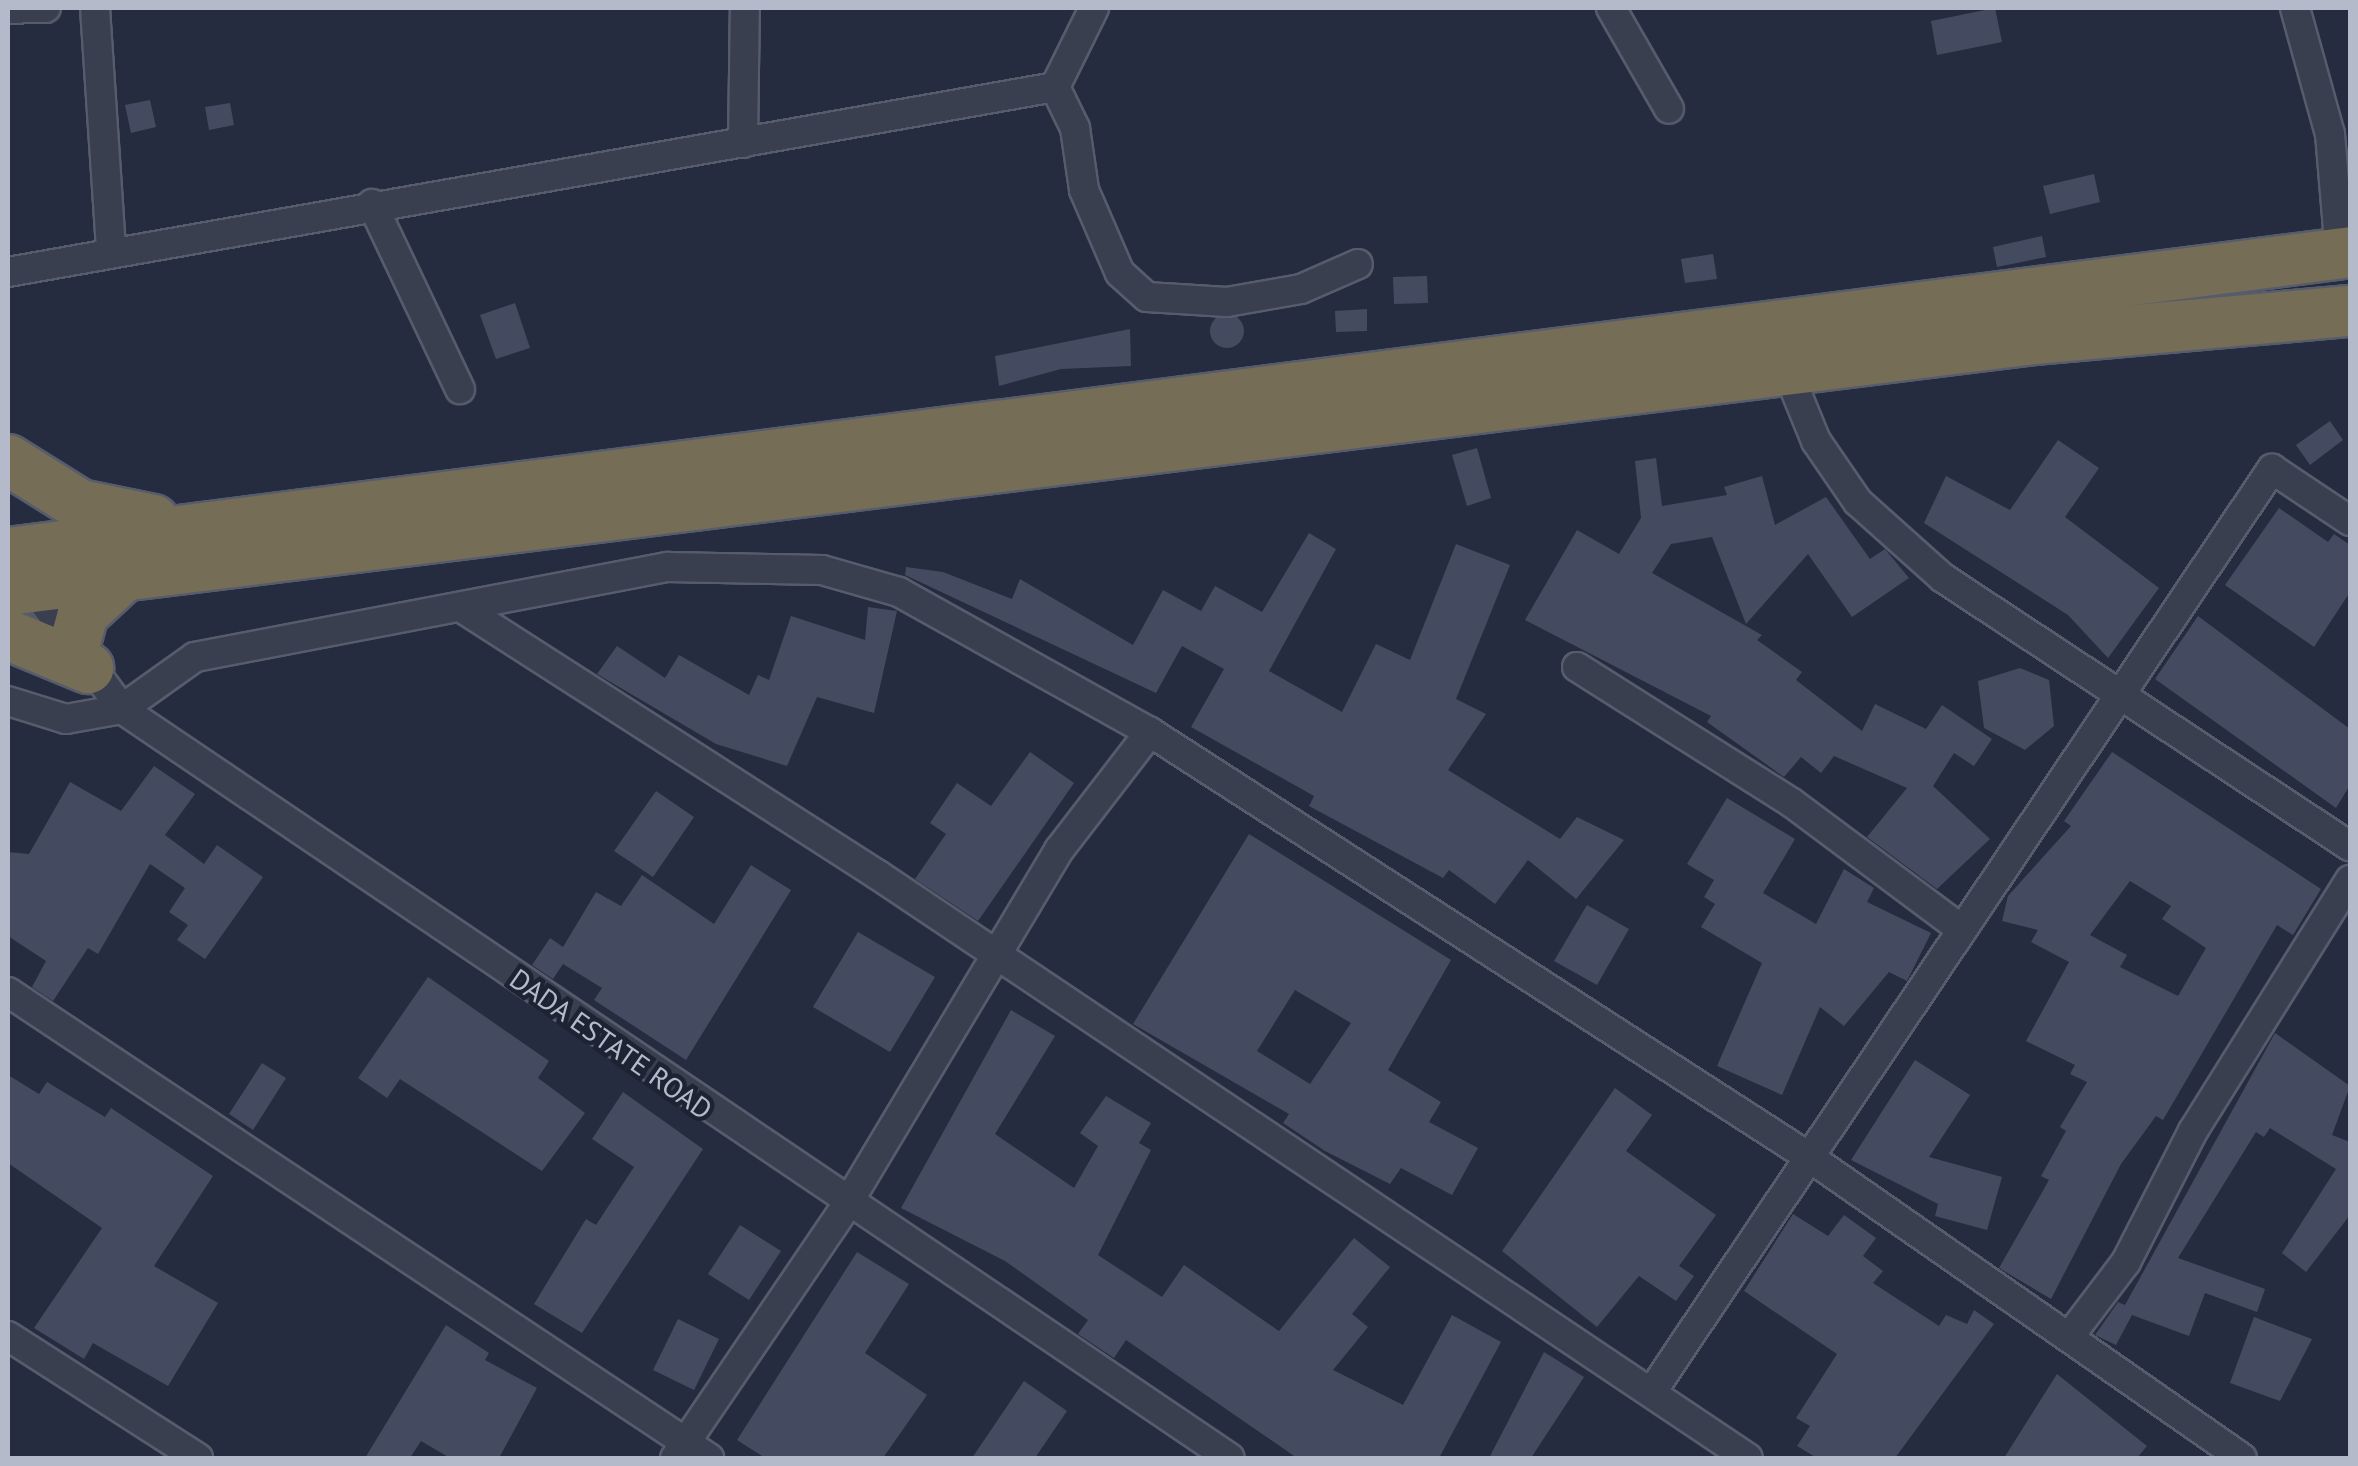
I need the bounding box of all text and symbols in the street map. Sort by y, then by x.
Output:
street label: DADA ESTATE ROAD [503,961,719,1127]

